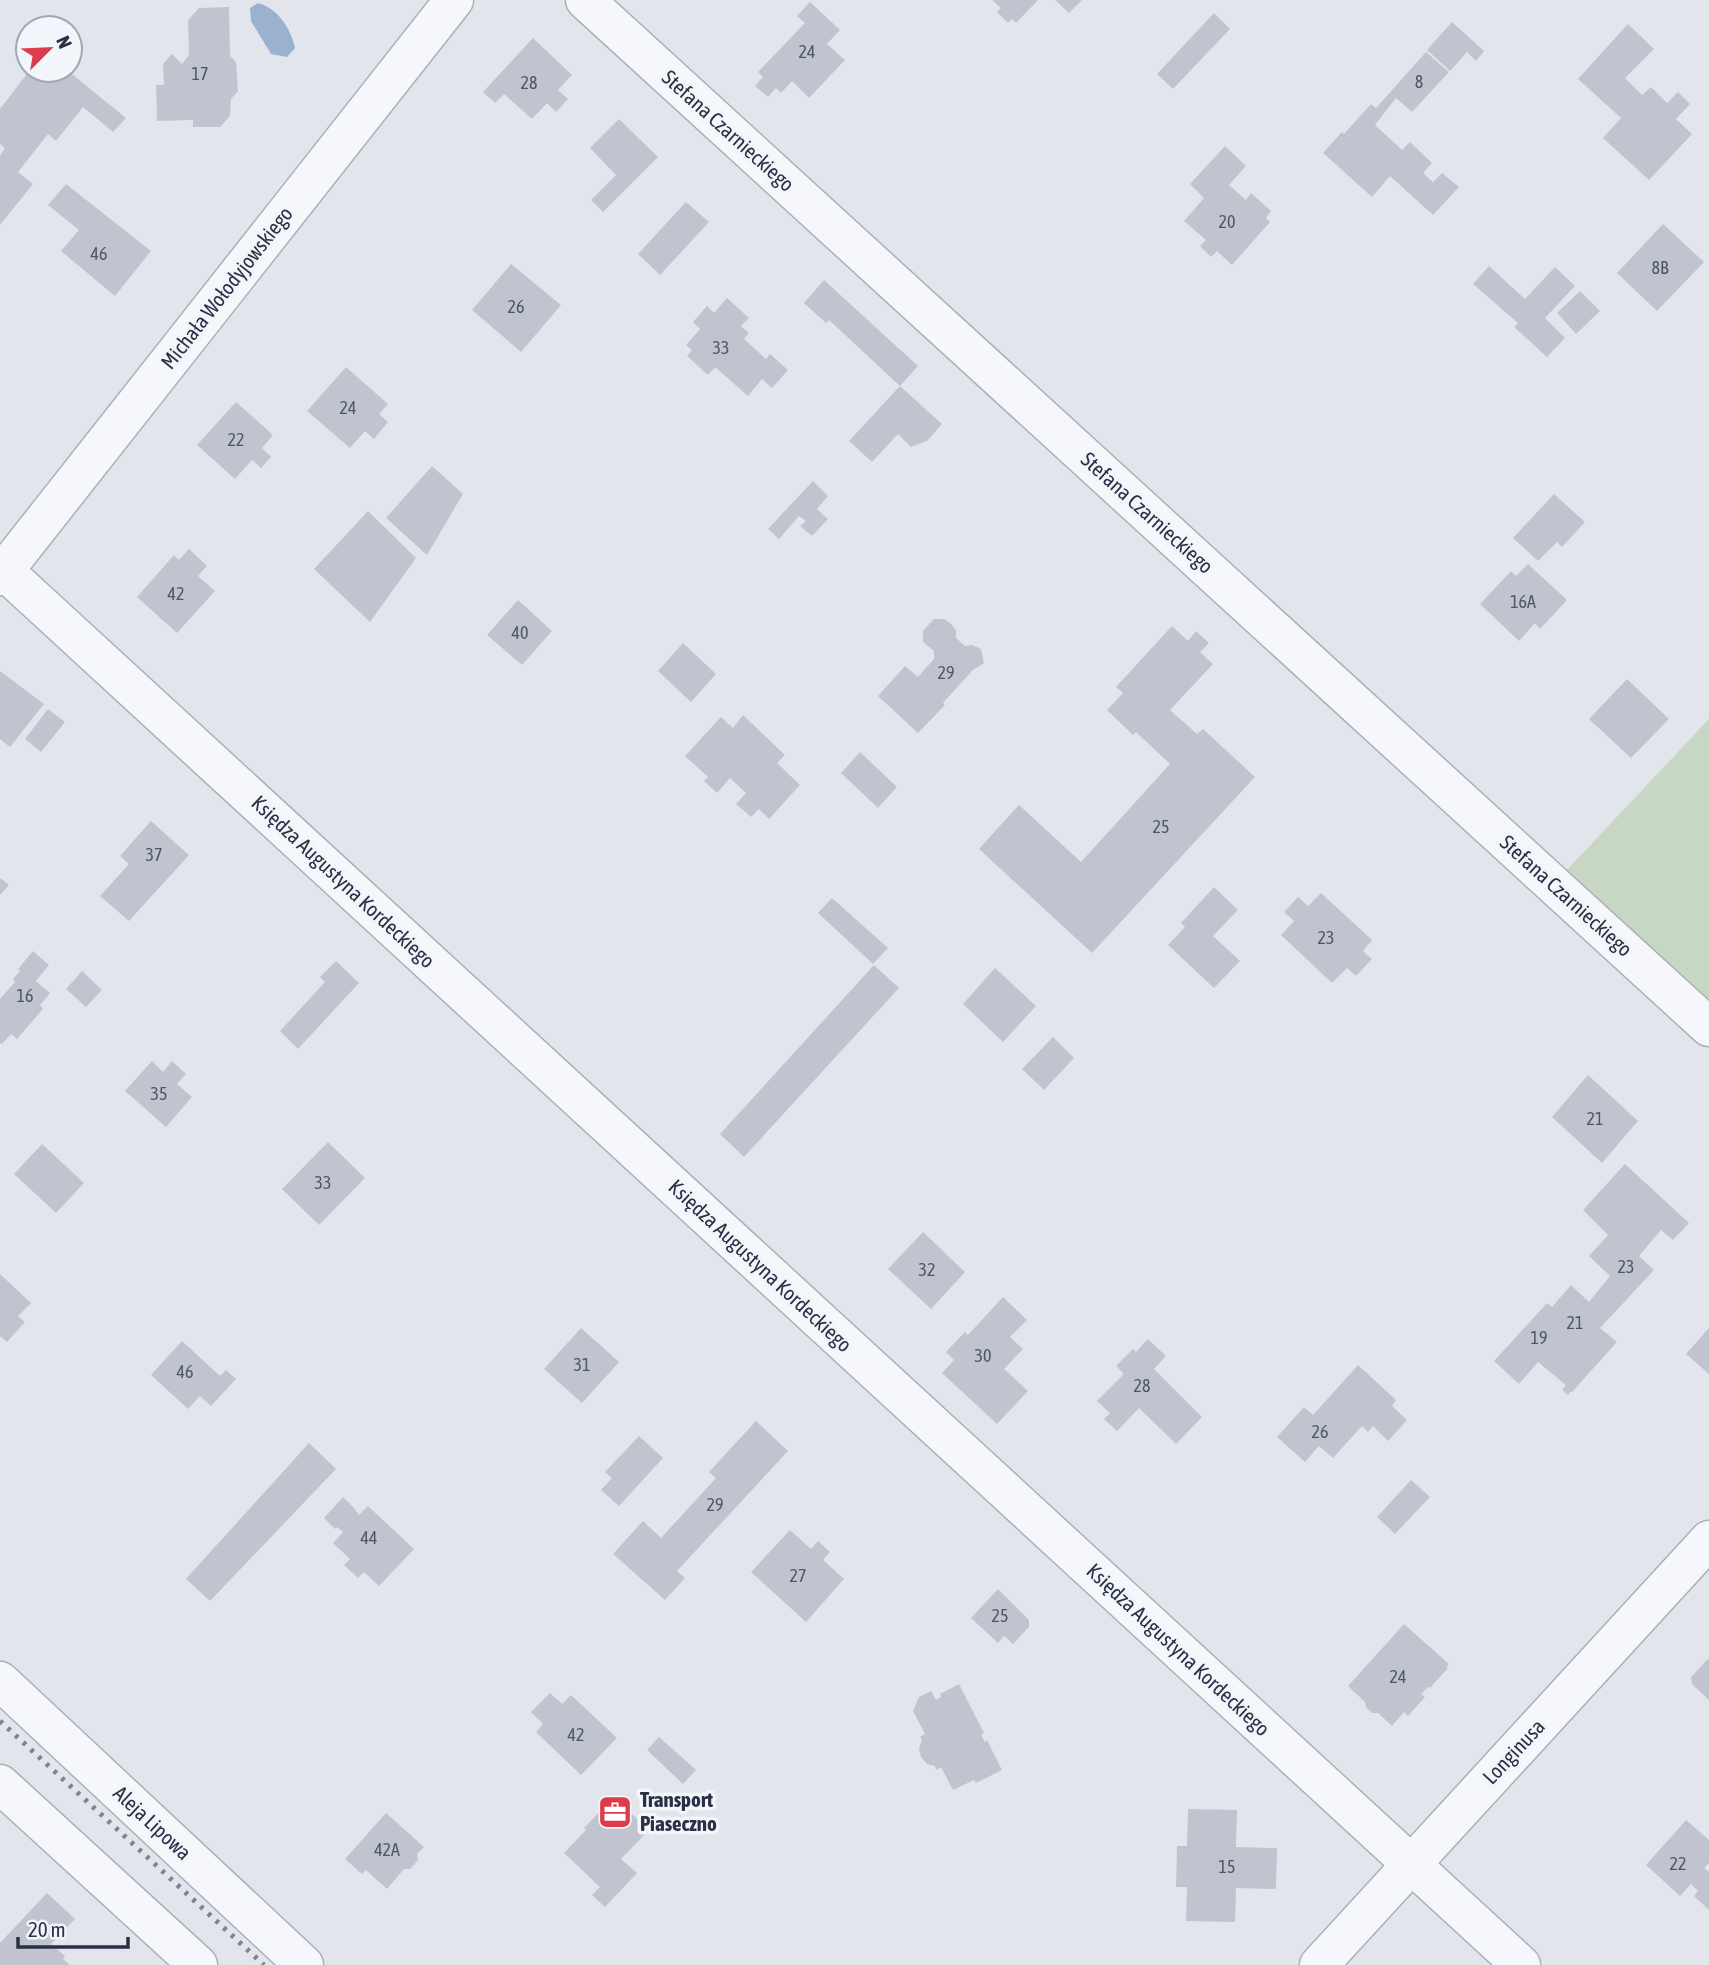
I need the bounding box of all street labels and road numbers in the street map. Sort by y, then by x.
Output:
street label: Stefana Czarnieckiego [658,65,800,196]
street label: Michała Wołodyjowskiego [155,202,297,373]
street label: Stefana Czarnieckiego [1077,447,1219,578]
street label: Księdza Augustyna Kordeckiego [247,790,440,972]
street label: Stefana Czarnieckiego [1496,830,1638,961]
street label: Księdza Augustyna Kordeckiego [664,1174,857,1356]
street label: Księdza Augustyna Kordeckiego [1082,1558,1275,1740]
street label: Longinusa [1477,1714,1549,1789]
street label: Aleja Lipowa [109,1780,196,1864]

